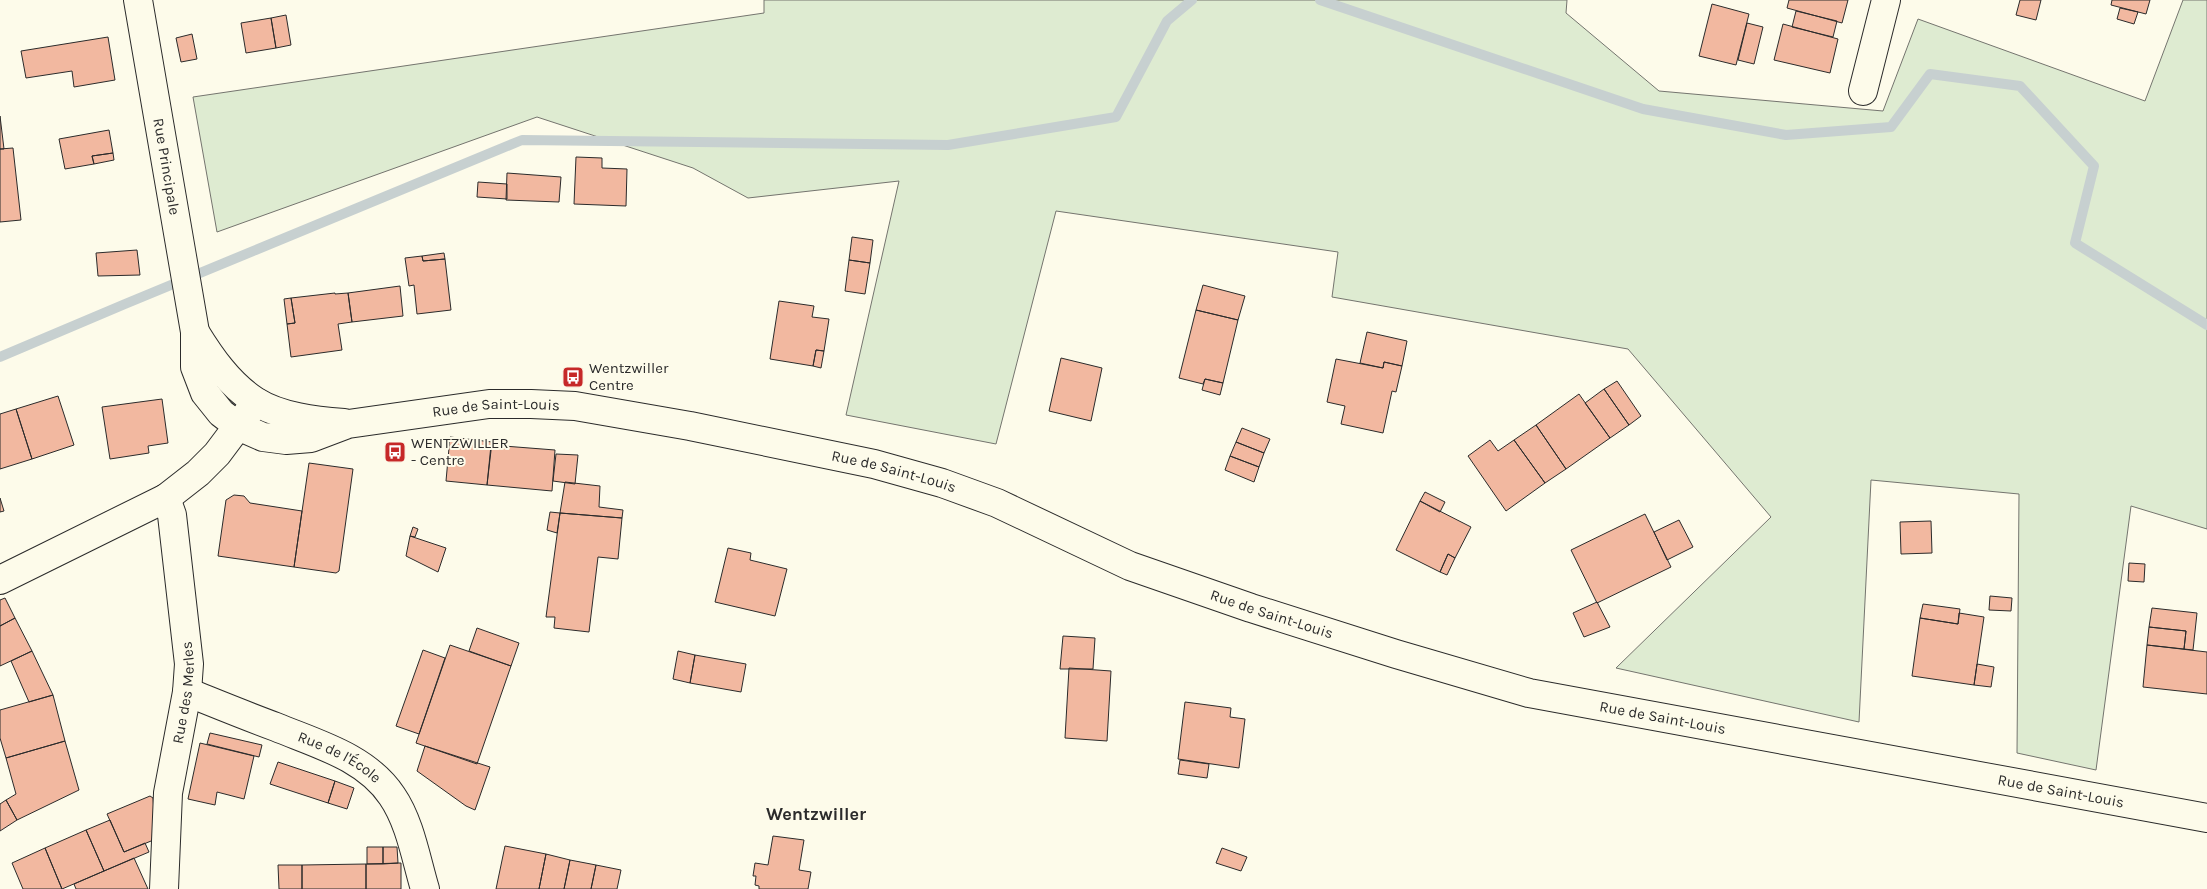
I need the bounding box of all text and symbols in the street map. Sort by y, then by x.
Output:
street label: Rue Principale [149,117,184,216]
place label: Wentzwiller Centre [589,359,669,394]
bus stop icon: Wentzwiller Centre [561,365,585,389]
street label: Rue de Saint-Louis [431,395,560,421]
place label: WENTZWILLER - Centre [411,434,509,469]
bus stop icon: WENTZWILLER - Centre [383,440,407,464]
street label: Rue de Saint-Louis [830,446,959,496]
street label: Rue de Saint-Louis [1208,586,1335,643]
street label: Rue des Merles [168,640,198,745]
street label: Rue de Saint-Louis [1598,697,1727,738]
street label: Rue de l'École [295,727,385,787]
street label: Rue de Saint-Louis [1996,771,2126,812]
district label: Wentzwiller [766,803,866,825]

